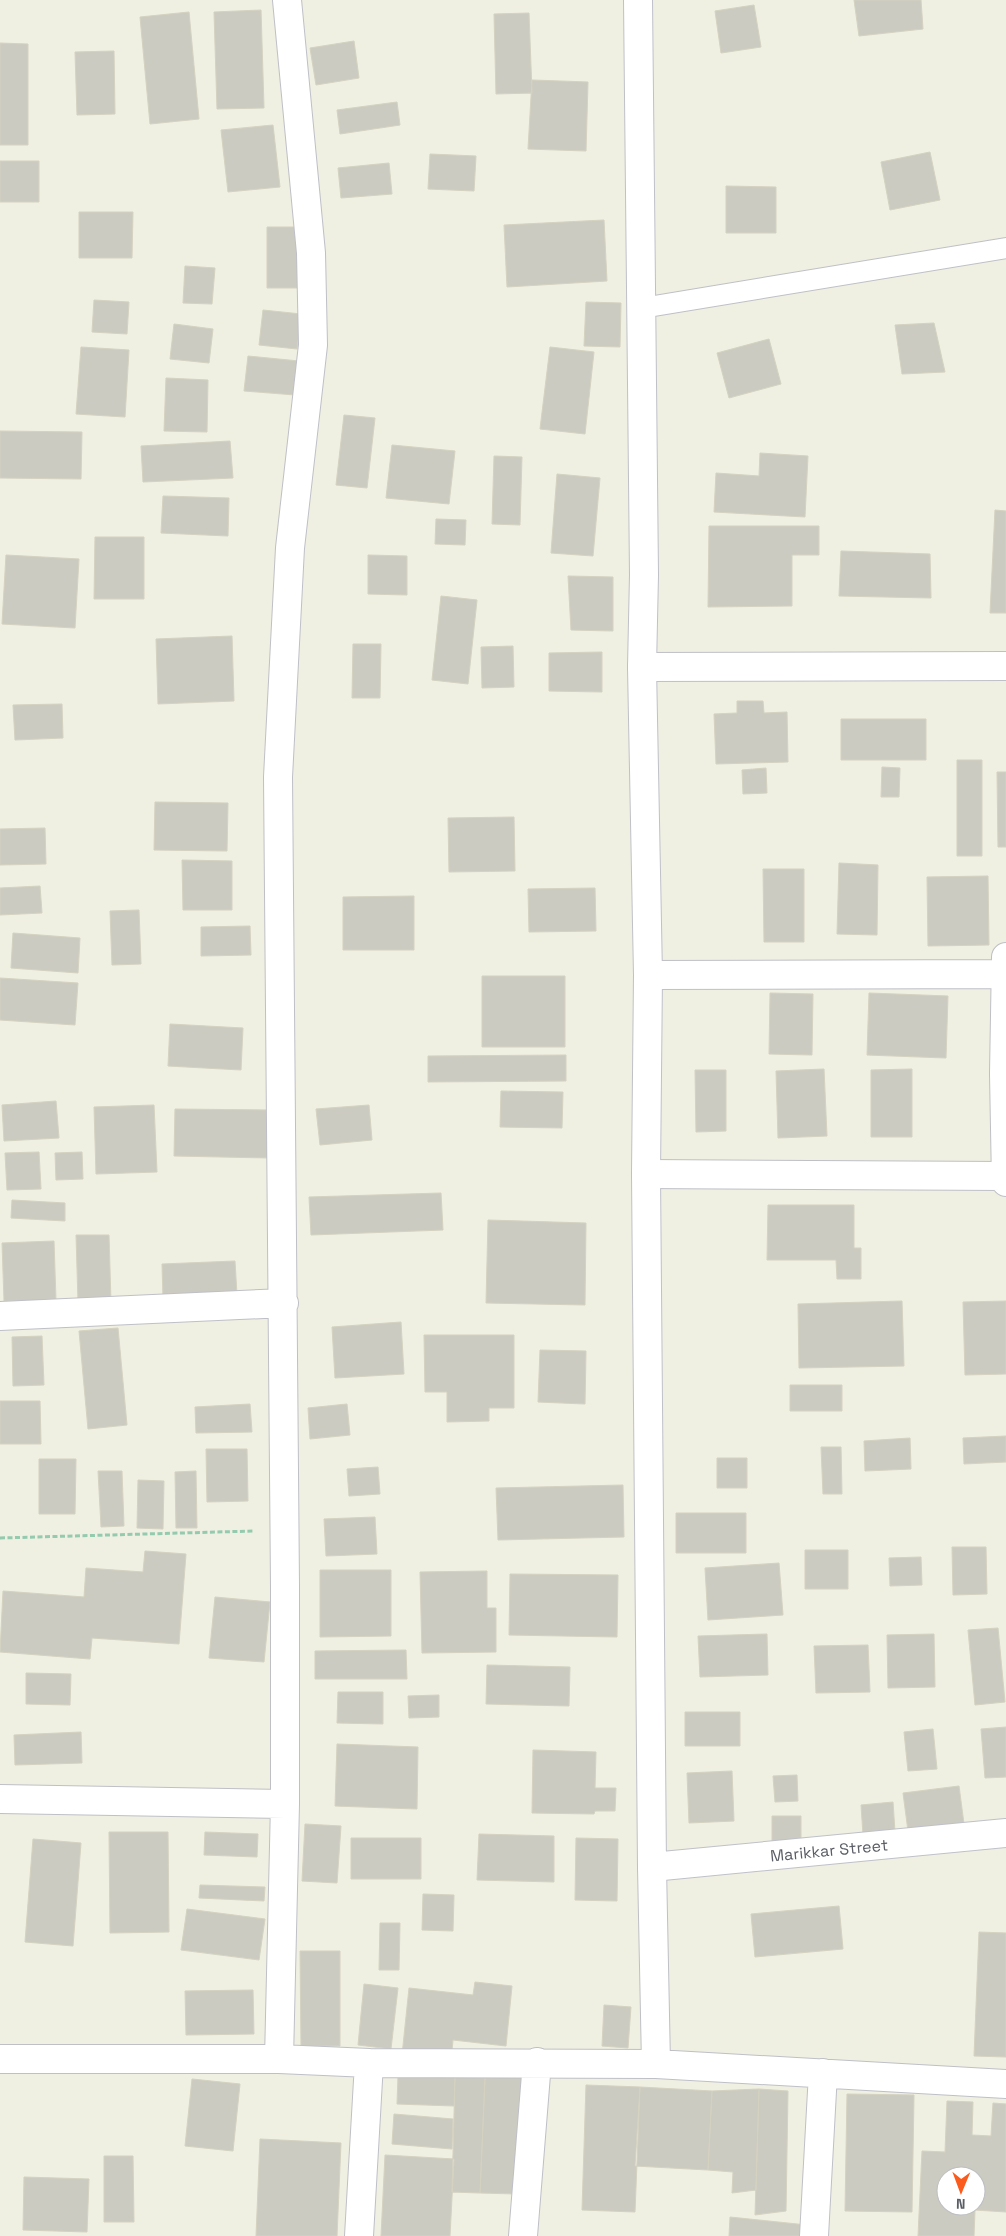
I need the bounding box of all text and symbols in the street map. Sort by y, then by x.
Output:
street label: Marikkar Street [769,1834,889,1866]
north arrow [936,2166,986,2216]
text: N [956,2195,966,2213]

